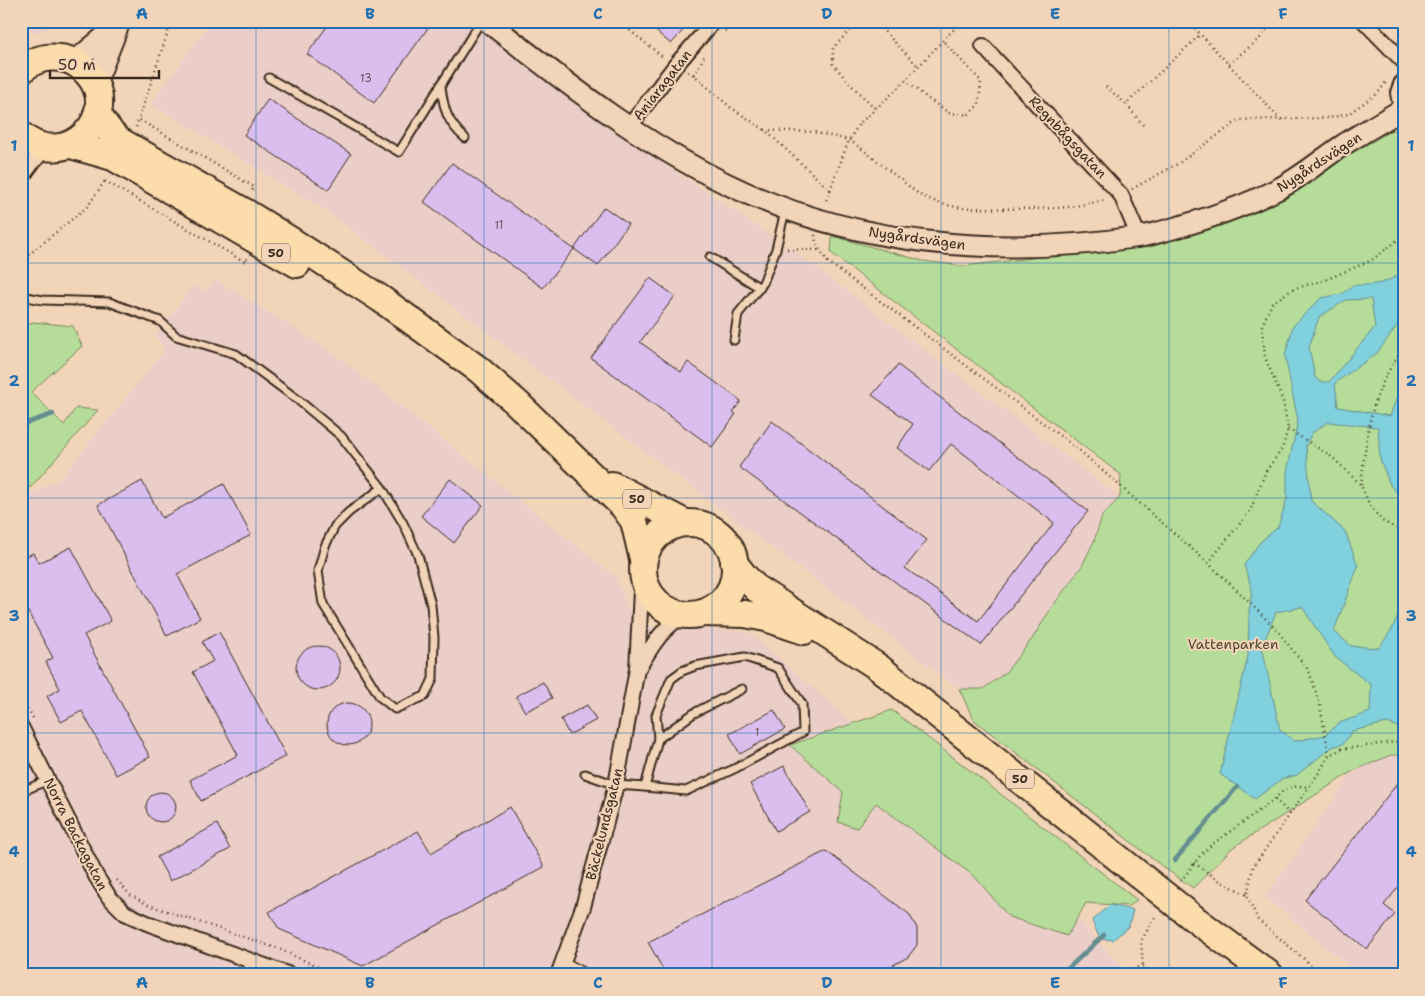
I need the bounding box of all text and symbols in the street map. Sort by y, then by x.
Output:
text: A [136,3,148,24]
text: B [365,3,375,24]
text: C [593,3,603,24]
text: D [821,3,833,24]
text: E [1050,3,1060,24]
text: F [1278,3,1288,24]
street label: Aniaragatan [629,46,696,124]
scale bar [50,48,159,80]
text: 50 m [58,55,96,75]
house number: 13 [360,71,372,86]
street label: Regnbågsgatan [1025,92,1111,182]
street label: Nygårdsvägen [1273,128,1365,196]
text: 1 [10,135,18,156]
text: 1 [1407,135,1415,156]
house number: 11 [495,218,503,233]
street label: Nygårdsvägen [867,222,967,254]
road number: 50 [262,244,290,262]
text: 2 [8,370,20,391]
text: 2 [1405,370,1417,391]
road number: 50 [623,489,651,508]
text: 3 [8,605,20,626]
text: 3 [1405,605,1417,626]
park label: Vattenparken [1187,635,1279,653]
house number: 1 [755,725,759,740]
street label: Bäckelundsgatan [581,766,627,882]
road number: 50 [1006,770,1034,789]
street label: Norra Backagatan [40,775,112,894]
text: 4 [8,841,20,862]
text: 4 [1405,841,1417,862]
text: A [136,972,148,993]
text: B [365,972,375,993]
text: C [593,972,603,993]
text: D [821,972,833,993]
text: E [1050,972,1060,993]
text: F [1278,972,1288,993]

